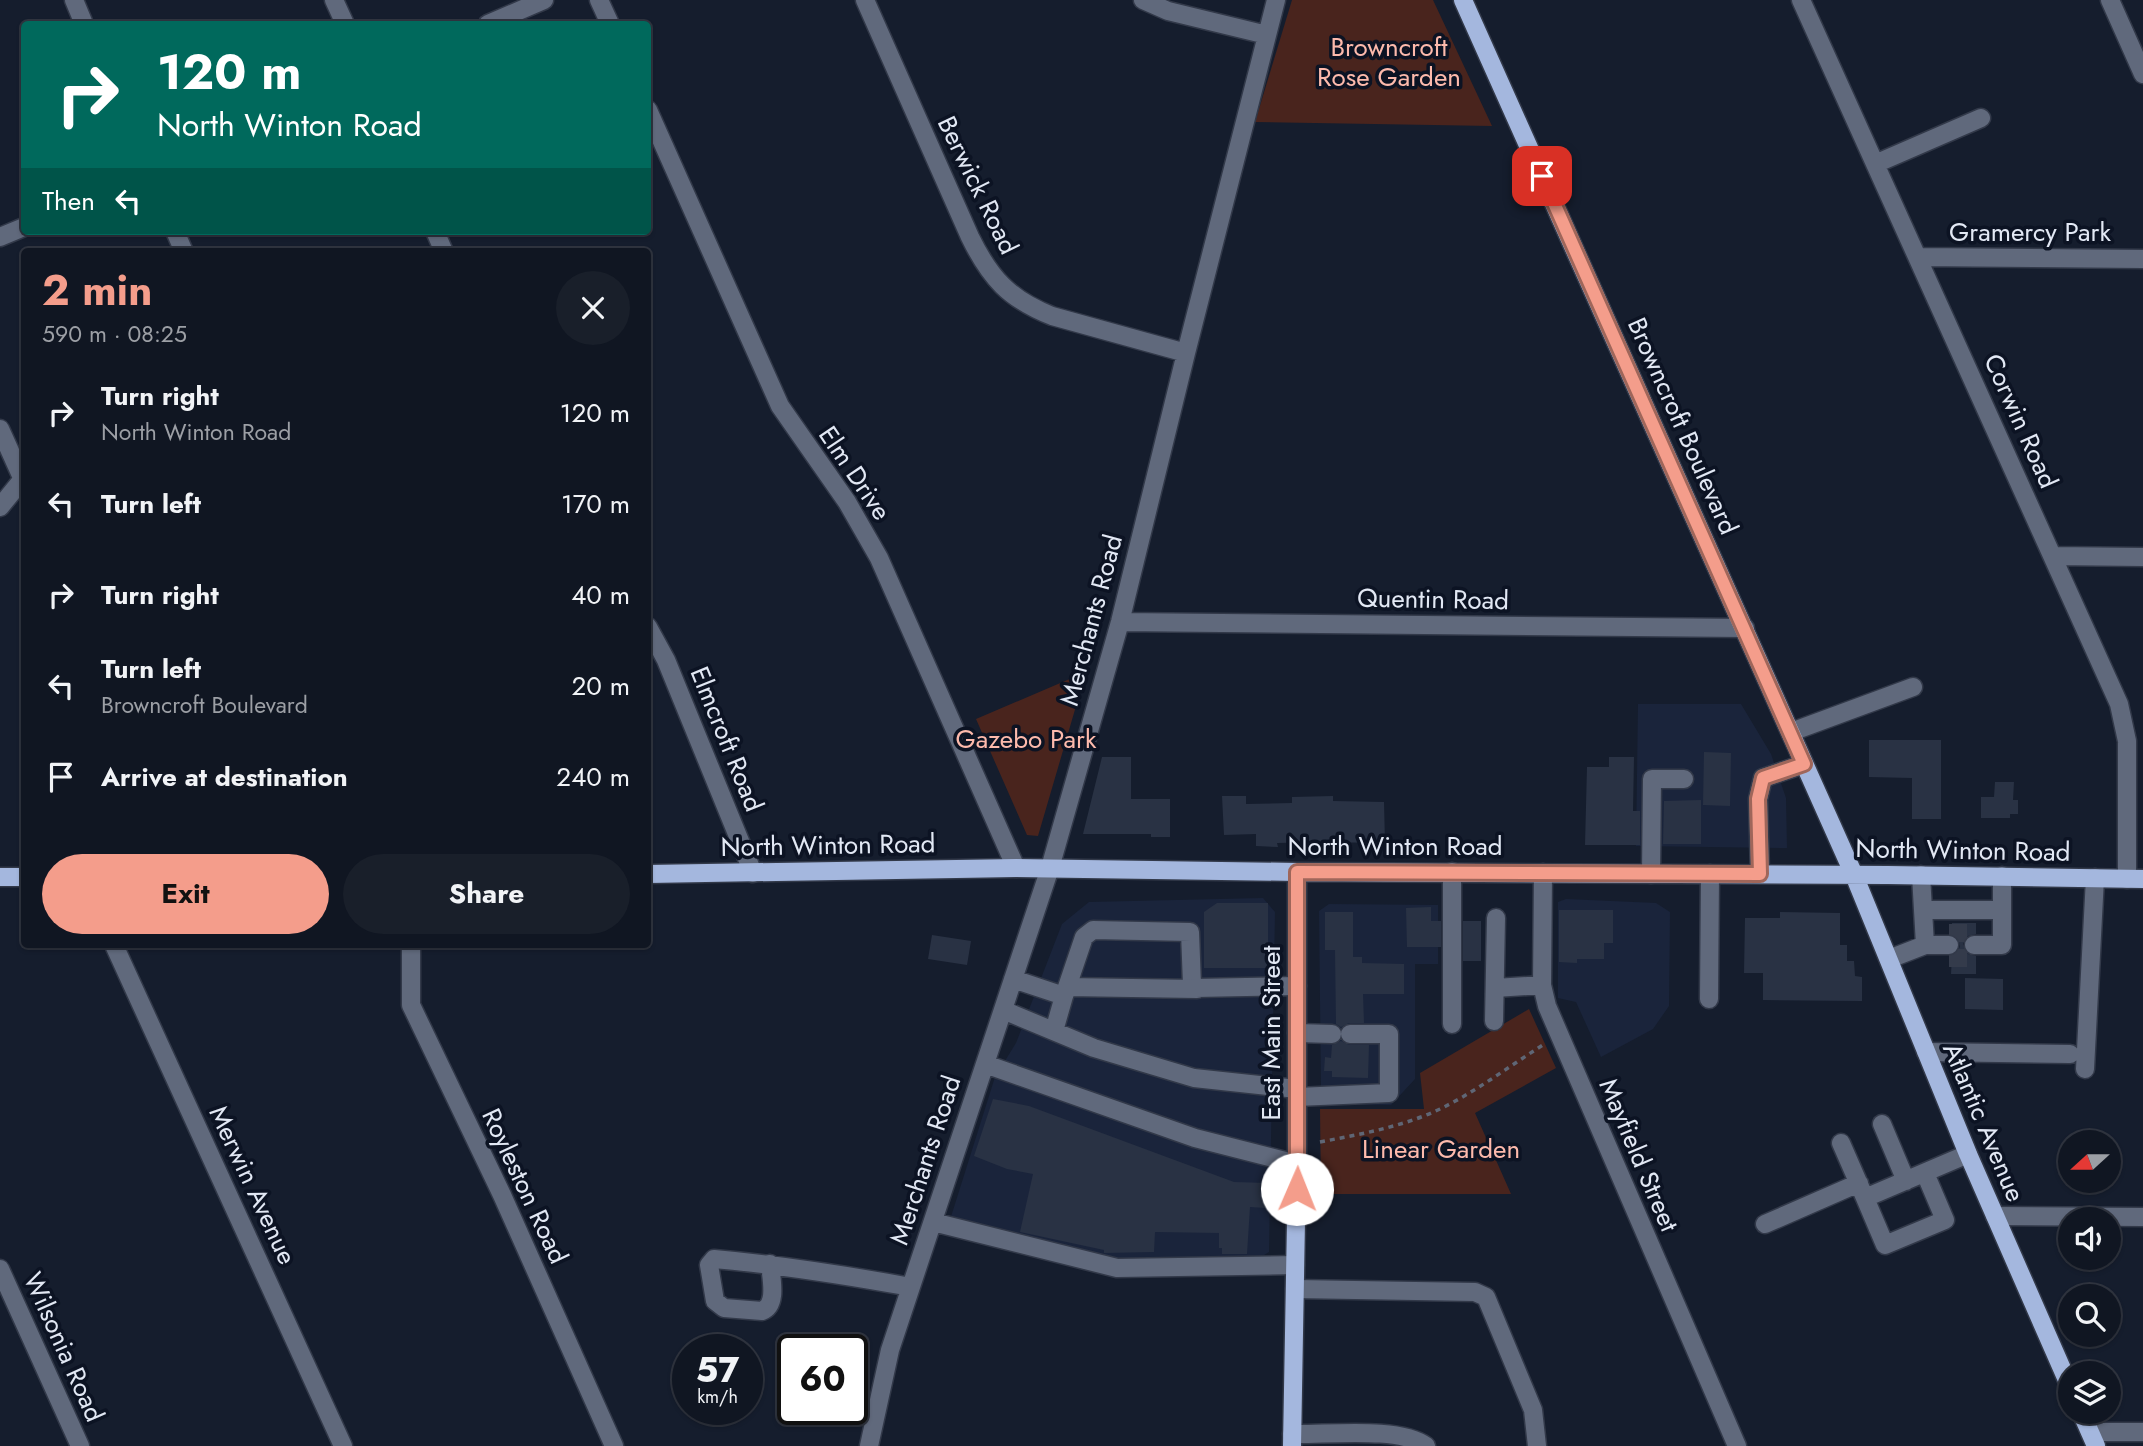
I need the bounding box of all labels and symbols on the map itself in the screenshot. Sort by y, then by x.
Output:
park label: Browncroft Rose Garden [1317,28,1461,96]
street label: Berwick Road [928,109,1028,261]
pin [1512,146,1572,206]
street label: Gramercy Park [1949,213,2111,251]
street label: Browncroft Boulevard [1618,311,1748,541]
street label: Corwin Road [1974,348,2068,494]
street label: Elm Drive [810,418,900,528]
street label: Merchants Road [1050,530,1132,710]
street label: Quentin Road [1357,579,1509,619]
street label: Elmcroft Road [681,661,773,817]
park label: Gazebo Park [956,720,1097,758]
street label: North Winton Road [720,824,936,866]
street label: North Winton Road [1287,827,1503,865]
street label: North Winton Road [1855,829,2071,871]
street label: East Main Street [1252,945,1290,1121]
street label: Atlantic Avenue [1933,1036,2035,1208]
street label: Merchants Road [880,1071,970,1249]
street label: Mayfield Street [1590,1073,1689,1238]
street label: Merwin Avenue [200,1099,306,1271]
street label: Royleston Road [472,1102,578,1270]
park label: Linear Garden [1362,1130,1520,1168]
north arrow [2058,1130,2121,1194]
position arrow [1260,1152,1334,1226]
street label: Wilsonia Road [14,1266,114,1428]
speed limit sign: 60 [777,1334,868,1425]

